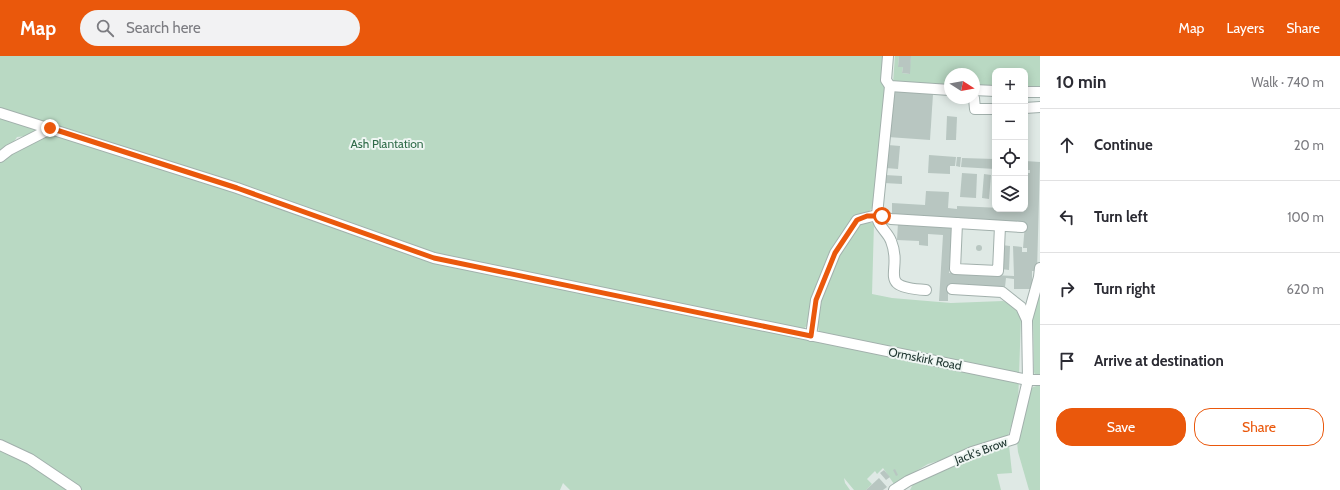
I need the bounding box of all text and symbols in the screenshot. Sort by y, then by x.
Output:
search box [80,10,360,46]
text: Map [20,17,56,40]
icon: search [94,17,116,39]
text: Search here [126,19,201,37]
text: Map [1179,19,1204,37]
text: Layers [1226,19,1264,37]
text: Share [1286,19,1320,37]
north arrow [944,68,980,104]
map controls [992,68,1028,212]
button: + [992,68,1028,104]
text: 10 min [1056,72,1106,92]
text: Walk · 740 m [1251,74,1324,90]
button: − [992,104,1028,140]
route end [41,119,59,137]
icon: ahead [1056,134,1078,156]
park label: Ash Plantation [350,136,424,151]
text: Continue [1094,136,1153,154]
text: 20 m [1294,137,1324,153]
button: locate [992,140,1028,176]
button: layers [992,176,1028,212]
icon: left [1056,206,1078,228]
route start [873,207,891,225]
text: Turn left [1094,208,1148,226]
text: 100 m [1287,209,1324,225]
icon: right [1056,278,1078,300]
text: Turn right [1094,280,1155,298]
text: 620 m [1286,281,1324,297]
street label: Ormskirk Road [887,344,963,373]
icon: arrive [1056,350,1078,372]
text: Arrive at destination [1094,352,1224,370]
button: Save [1056,408,1186,446]
button: Share [1194,408,1324,446]
street label: Jack's Brow [951,434,1010,467]

